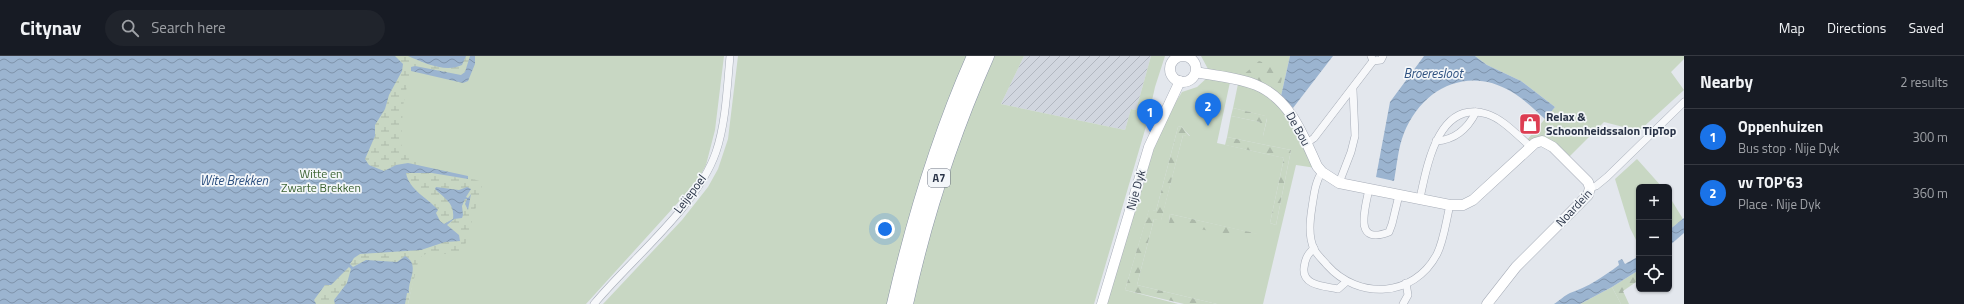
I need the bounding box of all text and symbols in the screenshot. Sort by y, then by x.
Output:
search box [105,10,385,46]
text: Citynav [20,13,81,42]
text: Search here [151,16,226,39]
icon: search [119,17,141,39]
text: Map [1779,17,1805,38]
text: Directions [1827,17,1886,38]
text: Saved [1908,17,1944,38]
water label: Broeresloot [1403,63,1464,83]
text: Nearby [1700,69,1753,95]
text: 2 results [1900,72,1948,92]
pin: 2 [1195,93,1221,126]
pin: 1 [1137,99,1163,132]
place label: Relax & Schoonheidssalon TipTop [1546,107,1677,140]
street label: De Bou [1281,108,1316,149]
shop icon: Relax & Schoonheidssalon TipTop [1517,111,1543,137]
text: Oppenhuizen [1738,115,1823,138]
text: 1 [1709,127,1717,147]
text: 300 m [1912,127,1948,147]
text: Bus stop · Nije Dyk [1738,138,1839,158]
park label: Witte en Zwarte Brekken [281,164,361,197]
street label: Nije Dyk [1121,167,1150,212]
road number: A7 [928,169,950,187]
water label: Wite Brekken [200,170,268,190]
street label: Leijepoel [669,170,711,217]
text: vv TOP'63 [1738,171,1803,194]
text: 2 [1709,183,1717,203]
text: 360 m [1912,183,1948,203]
street label: Noardein [1551,184,1596,231]
map controls [1636,184,1672,292]
button: + [1636,184,1672,220]
text: Place · Nije Dyk [1738,194,1821,214]
your location [875,219,895,239]
button: − [1636,220,1672,256]
button: locate [1636,256,1672,292]

